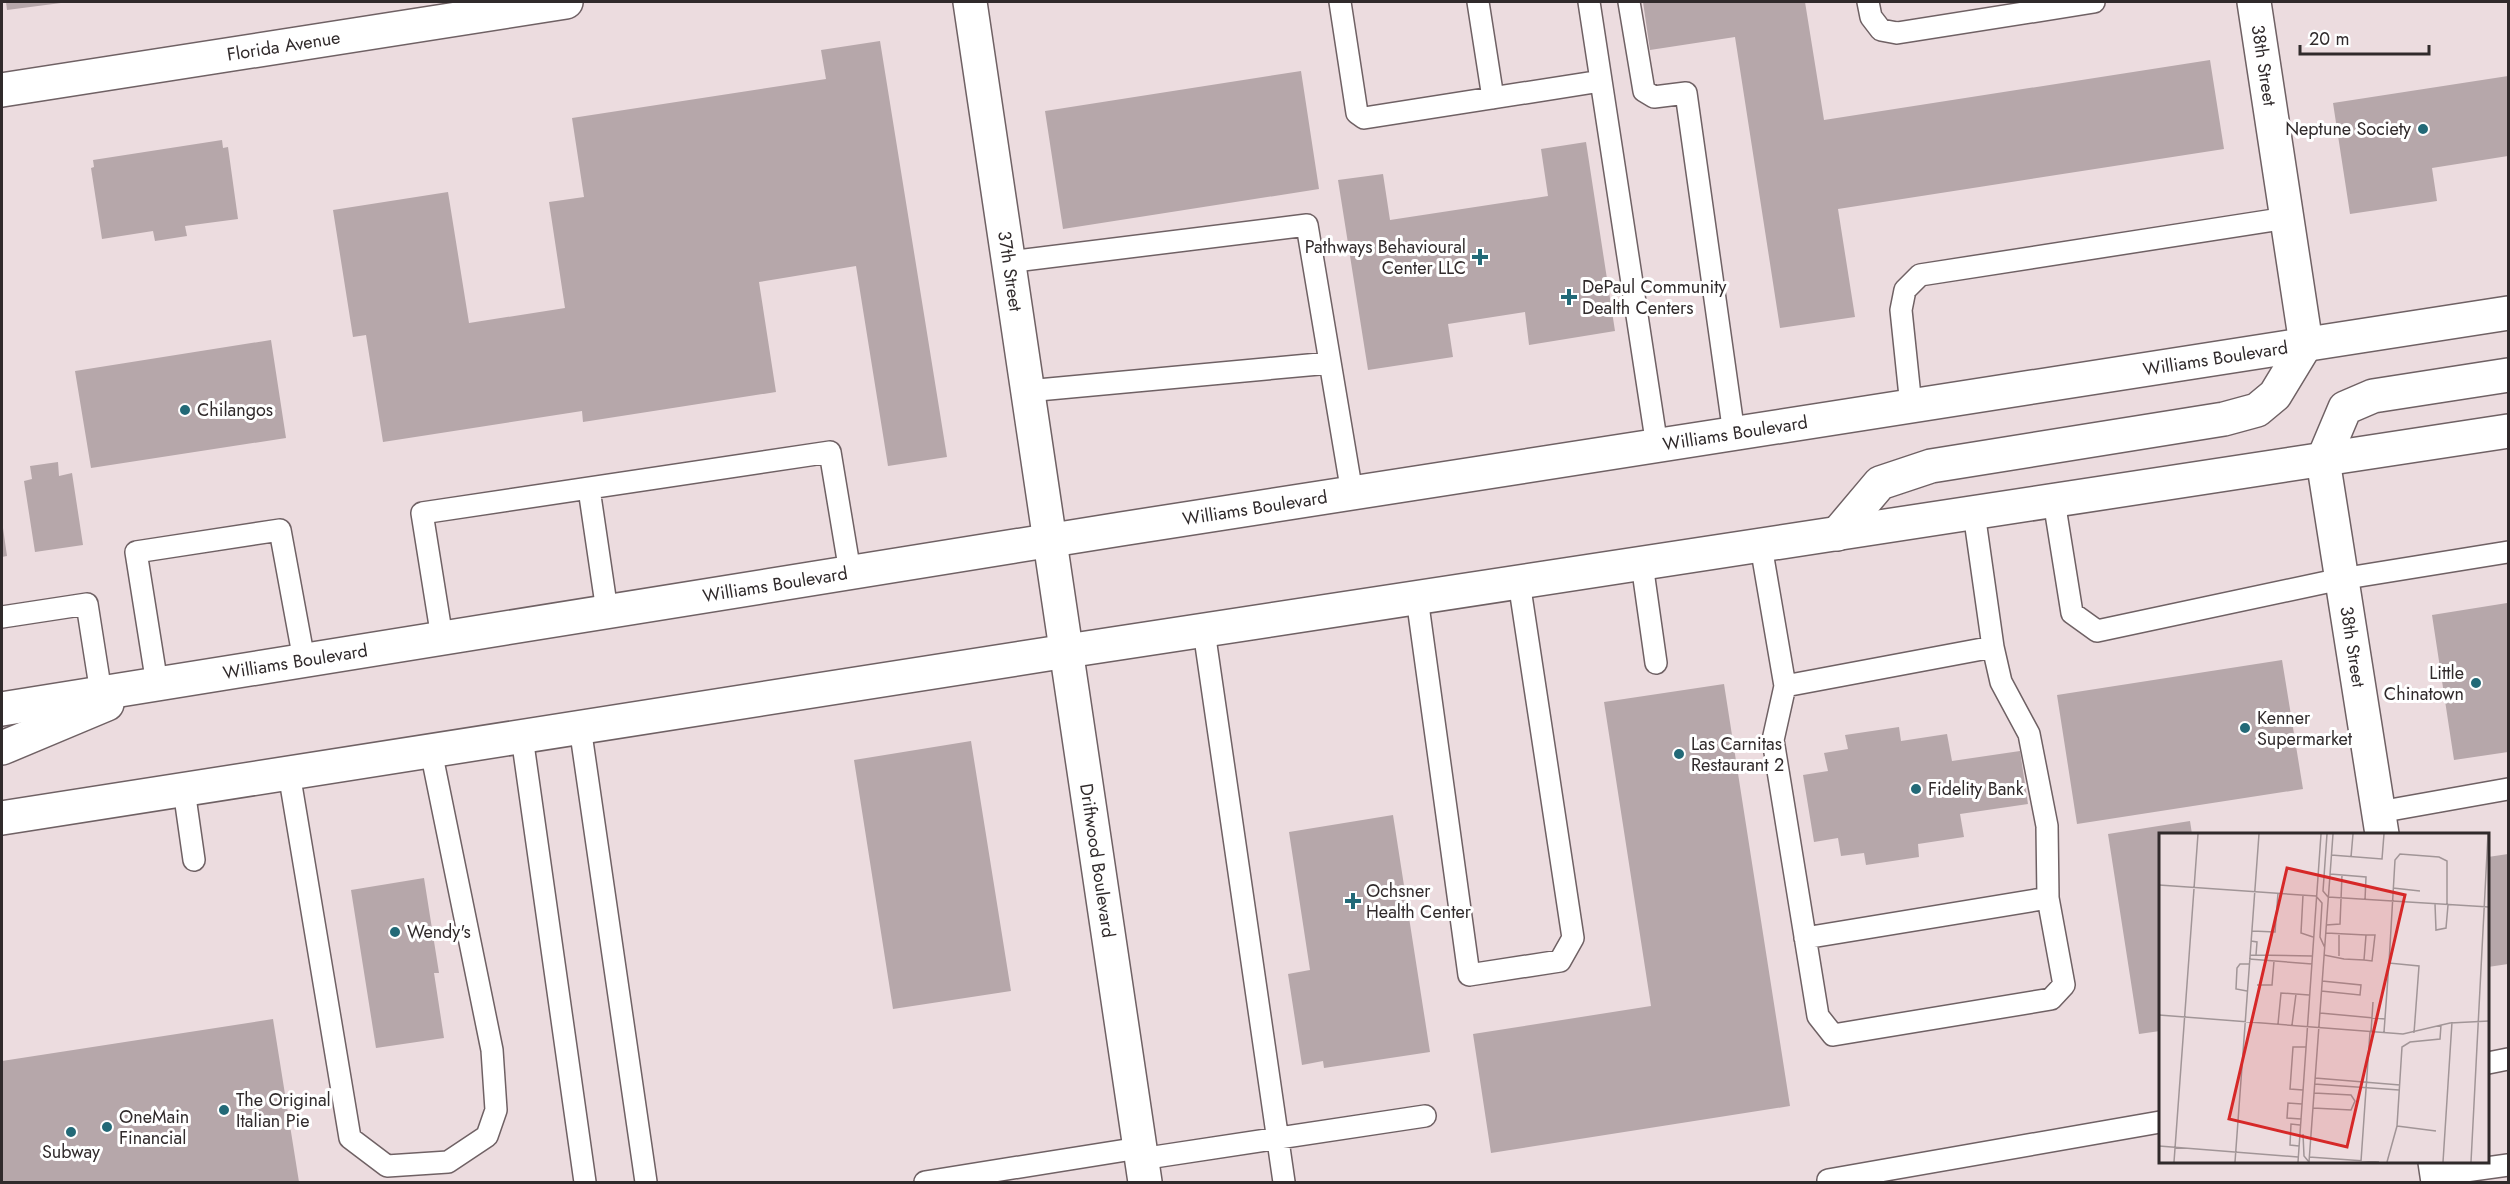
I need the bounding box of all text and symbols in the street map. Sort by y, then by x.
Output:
scale bar [2300,18,2429,56]
street label: 38th Street [2245,23,2283,108]
street label: Florida Avenue [225,24,342,68]
text: 20 m [2309,26,2349,52]
place label: Neptune Society [2285,116,2411,142]
marker: Neptune Society [2416,122,2430,136]
street label: 37th Street [991,229,1029,314]
place label: Pathways Behavioural Center LLC [1305,234,1466,281]
marker: Pathways Behavioural Center LLC [1471,248,1489,266]
place label: DePaul Community Dealth Centers [1582,274,1727,321]
marker: DePaul Community Dealth Centers [1560,288,1578,306]
street label: Williams Boulevard [2141,334,2290,383]
place label: Chilangos [197,397,273,423]
marker: Chilangos [178,403,192,417]
street label: Williams Boulevard [1661,409,1810,457]
street label: Williams Boulevard [1181,484,1329,532]
street label: Williams Boulevard [701,560,849,609]
street label: 38th Street [2333,604,2372,690]
street label: Williams Boulevard [221,637,370,686]
place label: Little Chinatown [2384,660,2464,707]
marker: Little Chinatown [2469,676,2483,690]
place label: Kenner Supermarket [2257,705,2353,752]
marker: Kenner Supermarket [2238,721,2252,735]
place label: Las Carnitas Restaurant 2 [1691,731,1784,778]
marker: Las Carnitas Restaurant 2 [1672,747,1686,761]
place label: Fidelity Bank [1928,776,2024,802]
street label: Driftwood Boulevard [1073,782,1122,939]
marker: Fidelity Bank [1909,782,1923,796]
inset map [2159,833,2489,1163]
place label: Ochsner Health Center [1366,878,1472,925]
marker: Ochsner Health Center [1344,892,1362,910]
place label: Wendy's [407,919,471,945]
marker: Wendy's [388,925,402,939]
place label: The Original Italian Pie [236,1087,331,1134]
marker: The Original Italian Pie [217,1103,231,1117]
place label: OneMain Financial [119,1104,189,1151]
marker: OneMain Financial [100,1120,114,1134]
marker: Subway [64,1125,78,1139]
place label: Subway [42,1139,100,1165]

